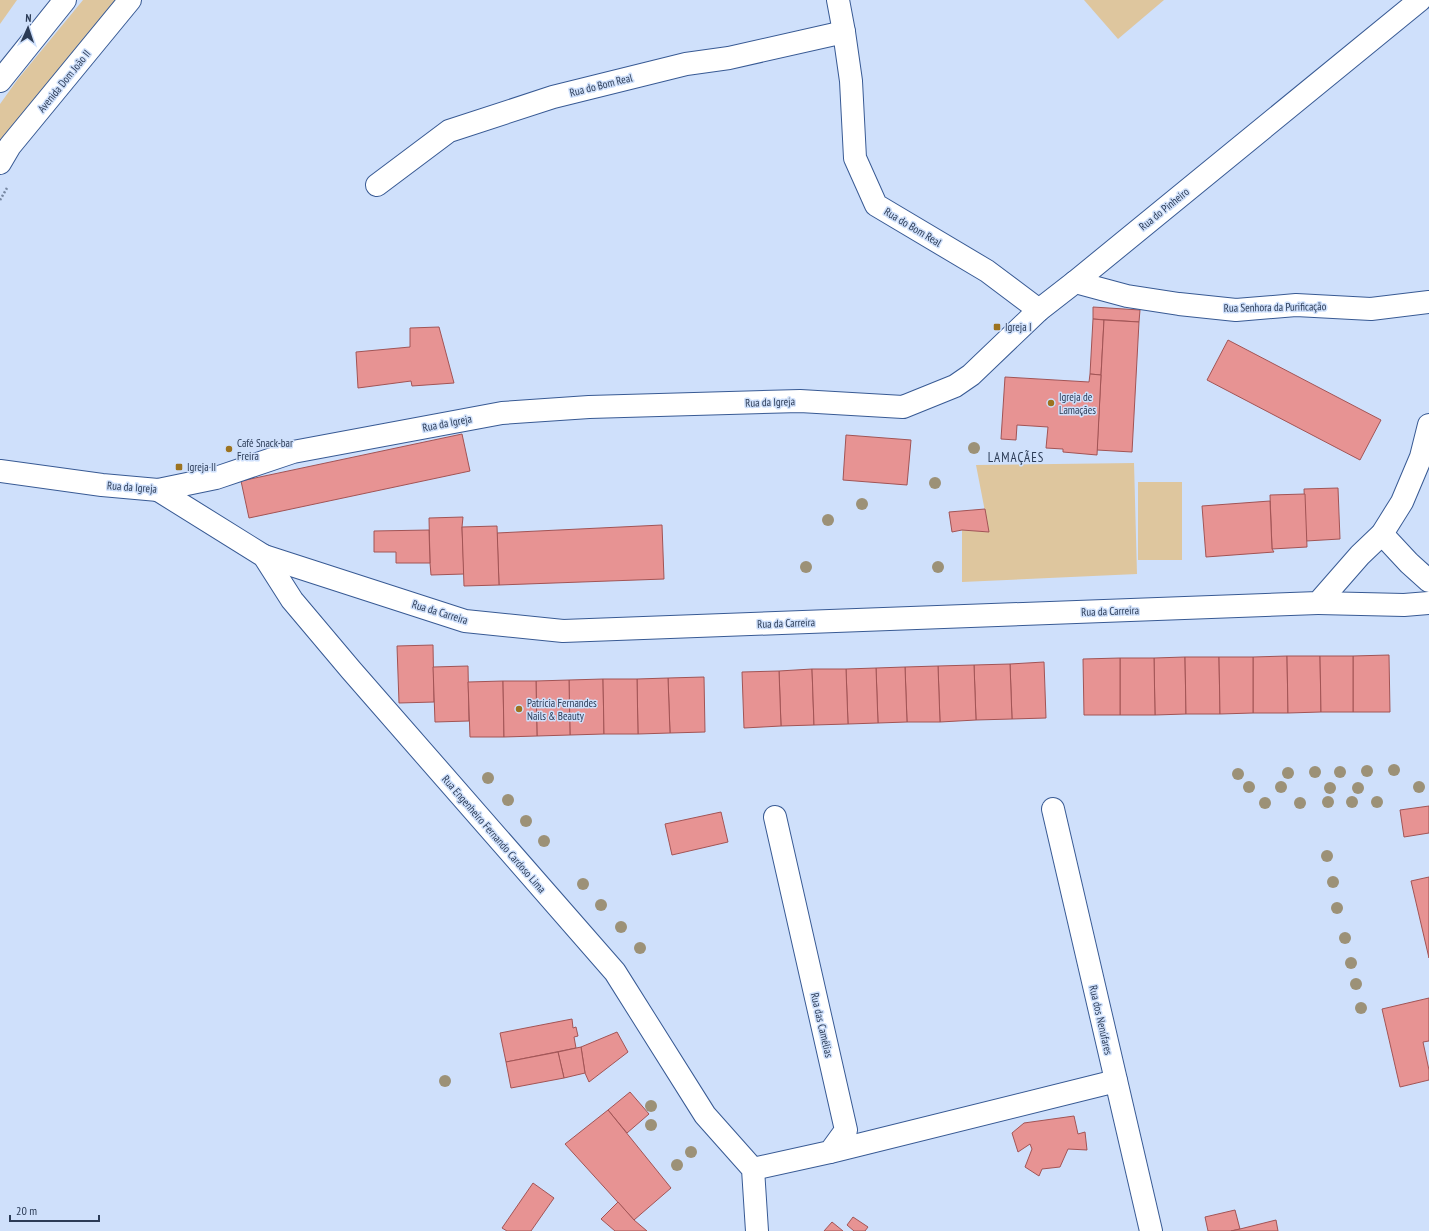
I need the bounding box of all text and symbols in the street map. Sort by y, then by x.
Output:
north arrow [8,8,48,48]
text: N [25,11,32,25]
street label: Avenida Dom João II [35,47,93,115]
street label: Rua do Bom Real [568,70,634,100]
street label: Rua do Pinheiro [1136,184,1192,233]
street label: Rua do Bom Real [882,204,945,250]
street label: Rua Senhora da Purificação [1224,299,1327,315]
place label: Igreja I [1005,320,1032,334]
marker: Igreja I [992,322,1002,332]
place label: Igreja de Lamaçães [1059,390,1096,417]
street label: Rua da Igreja [745,394,795,410]
marker: Igreja de Lamaçães [1046,398,1056,408]
street label: Rua da Igreja [421,411,473,435]
place label: Café Snack-bar Freira [237,436,293,463]
marker: Café Snack-bar Freira [224,444,234,454]
district label: LAMAÇÃES [988,449,1044,466]
place label: Igreja II [187,460,216,474]
marker: Igreja II [174,462,184,472]
street label: Rua da Igreja [107,478,157,496]
street label: Rua da Carreira [410,597,470,627]
street label: Rua da Carreira [1081,603,1139,619]
street label: Rua da Carreira [757,615,815,631]
place label: Patrícia Fernandes Nails & Beauty [527,696,597,723]
marker: Patrícia Fernandes Nails & Beauty [514,704,524,714]
street label: Rua Engenheiro Fernando Cardoso Lima [439,772,549,896]
street label: Rua dos Nenúfares [1086,984,1116,1056]
street label: Rua das Camélias [808,991,836,1059]
scale bar [10,1197,99,1223]
text: 20 m [16,1203,37,1218]

